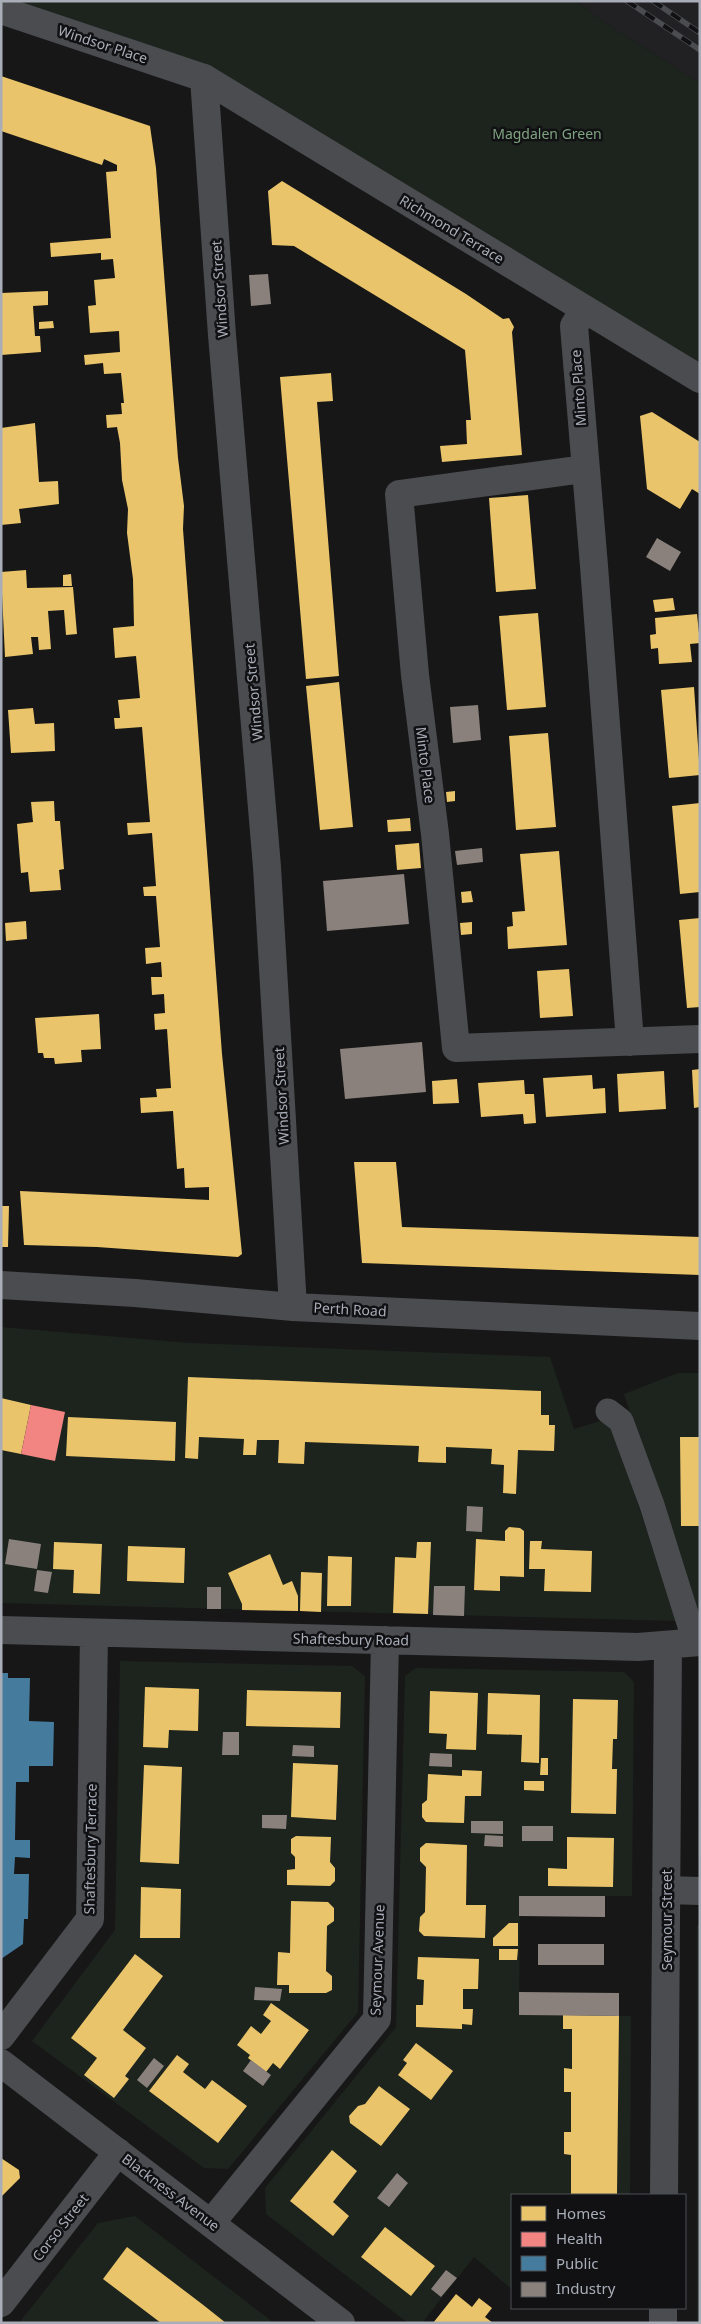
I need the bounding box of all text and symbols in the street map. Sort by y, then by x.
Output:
street label: Windsor Place [56,21,150,67]
park label: Magdalen Green [492,124,602,143]
street label: Richmond Terrace [396,190,508,268]
street label: Windsor Street [206,240,232,338]
street label: Minto Place [566,349,590,427]
street label: Windsor Street [239,643,267,741]
street label: Minto Place [412,726,440,804]
street label: Windsor Street [269,1047,293,1145]
street label: Perth Road [313,1298,387,1320]
street label: Shaftesbury Road [293,1628,409,1650]
street label: Shaftesbury Terrace [79,1783,101,1915]
street label: Seymour Street [657,1869,676,1971]
street label: Seymour Avenue [366,1904,388,2016]
street label: Blackness Avenue [118,2149,224,2235]
street label: Corso Street [28,2189,92,2265]
legend [511,2194,686,2309]
text: Homes [556,2203,606,2223]
text: Health [556,2228,603,2248]
text: Public [556,2253,599,2273]
text: Industry [556,2278,616,2298]

